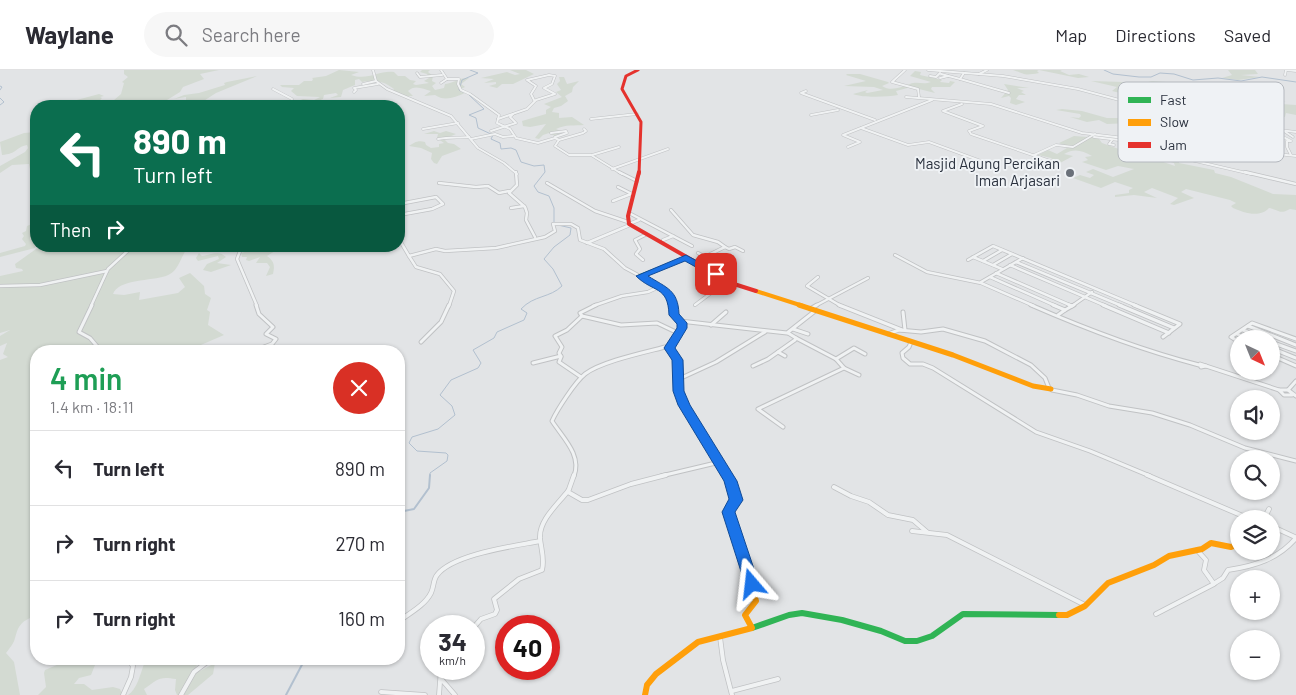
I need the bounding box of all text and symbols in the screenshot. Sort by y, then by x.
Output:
search box [144,12,494,57]
text: Waylane [25,20,114,49]
icon: search [162,21,190,49]
text: Search here [202,23,301,46]
text: Map [1055,24,1087,46]
text: Directions [1115,24,1196,46]
text: Saved [1224,24,1271,46]
legend [1118,82,1284,162]
text: Fast [1160,91,1186,108]
text: Slow [1160,113,1189,130]
text: 890 m [133,119,227,161]
icon: left [50,120,115,185]
text: Jam [1160,136,1187,153]
place label: Masjid Agung Percikan Iman Arjasari [915,154,1060,189]
text: Turn left [133,161,213,187]
marker: Masjid Agung Percikan Iman Arjasari [1064,167,1076,179]
icon: right [101,215,129,243]
text: Then [50,218,91,241]
pin [695,253,737,295]
icon: arrive [702,260,730,288]
north arrow [1230,330,1280,380]
map controls [1230,330,1280,680]
text: 4 min [50,360,122,396]
button: close [333,362,385,414]
button: sound [1230,390,1280,440]
text: 1.4 km · 18:11 [50,397,134,416]
button: search [1230,450,1280,500]
icon: left [50,454,78,482]
text: Turn left [93,457,164,480]
text: 890 m [335,457,385,480]
button: layers [1230,510,1280,560]
icon: right [50,529,78,557]
text: Turn right [93,532,175,555]
text: 270 m [336,532,385,555]
position arrow [725,557,777,609]
button: + [1230,570,1280,620]
icon: right [50,604,78,632]
text: Turn right [93,607,175,630]
text: 160 m [338,607,385,630]
speed limit sign: 40 [495,615,560,680]
text: 34 [438,626,467,656]
button: − [1230,630,1280,680]
text: km/h [439,653,466,667]

